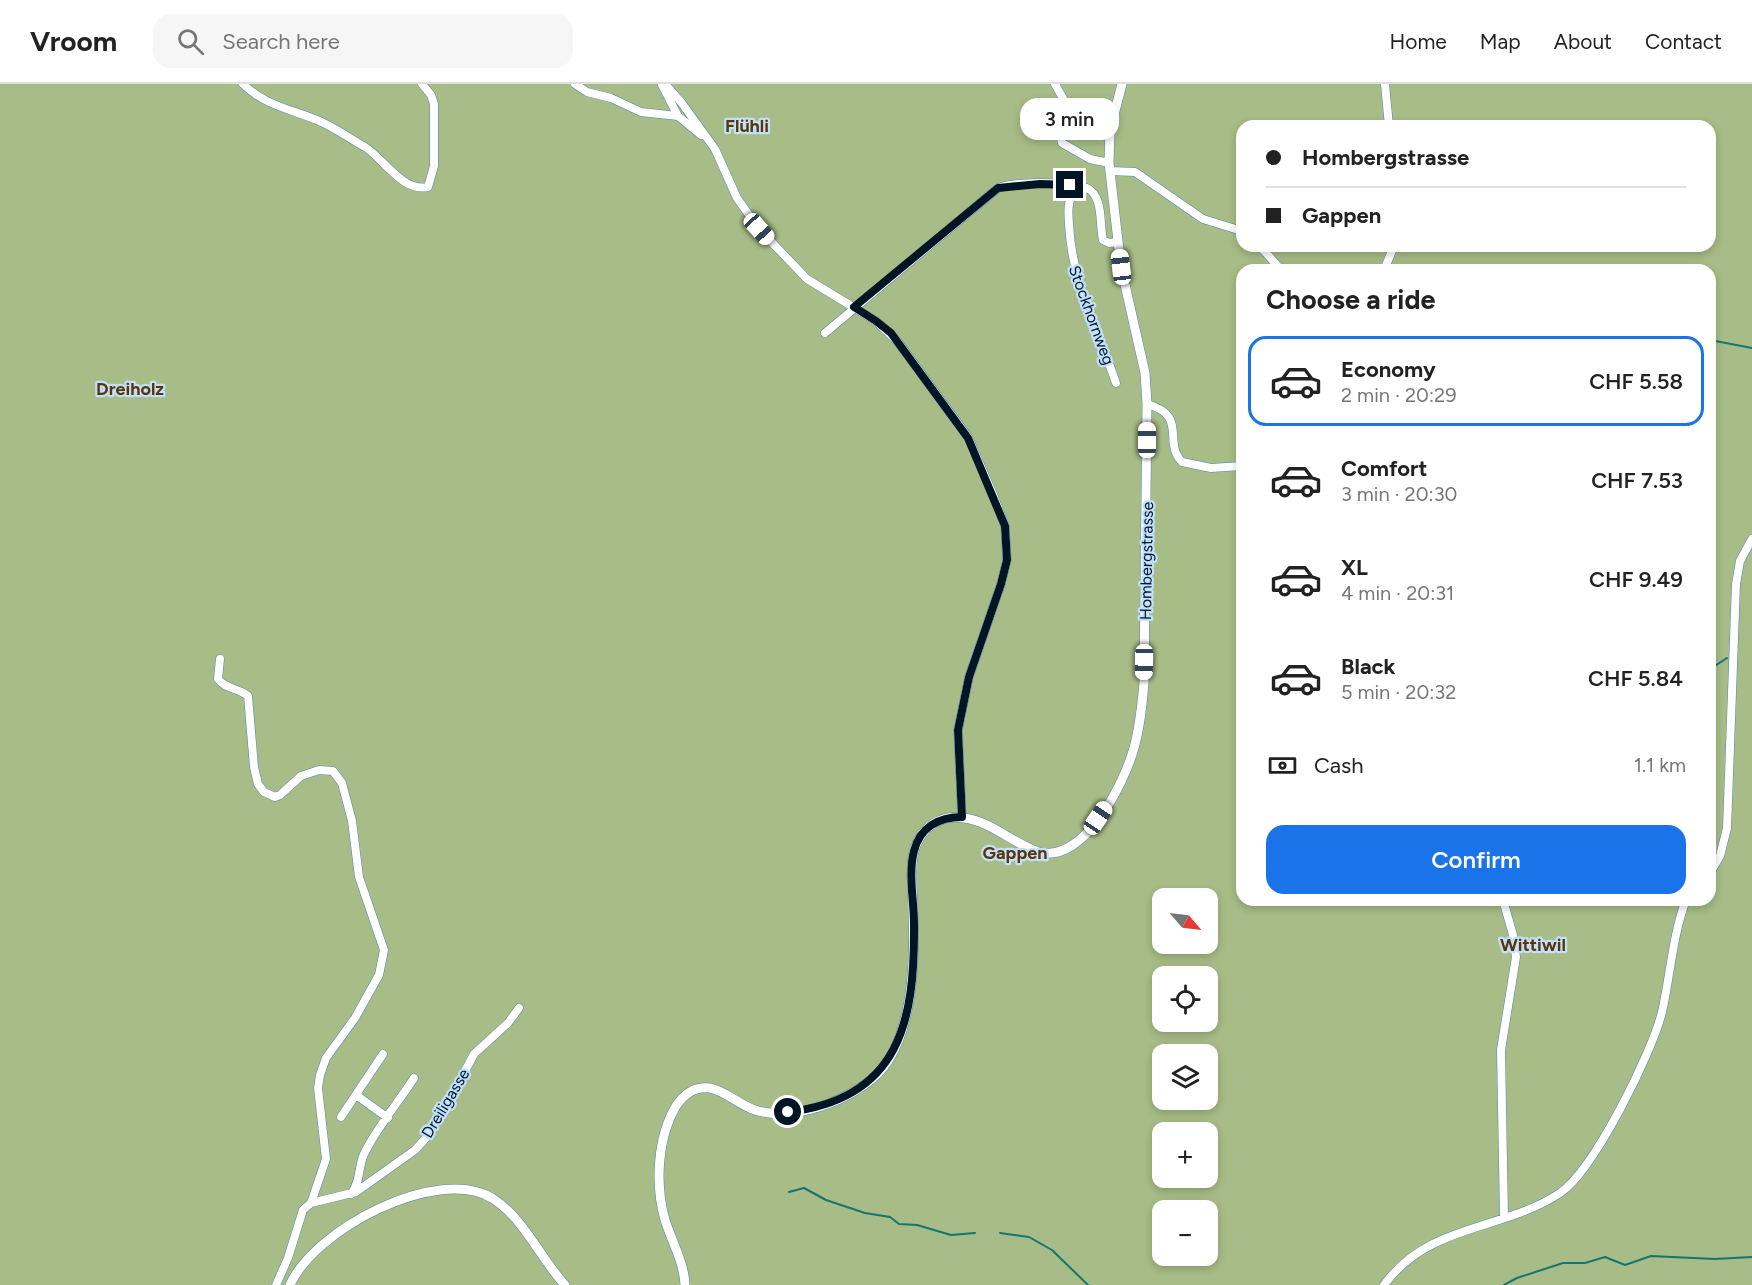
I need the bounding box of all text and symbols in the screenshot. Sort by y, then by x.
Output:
search box [153,14,573,68]
text: Vroom [30,24,117,58]
icon: search [174,25,207,58]
text: Search here [222,28,340,55]
text: Home [1390,29,1447,54]
text: Map [1480,29,1521,54]
text: About [1554,29,1612,54]
text: Contact [1645,29,1722,54]
callout: 3 min [1020,98,1120,140]
text: 3 min [1045,107,1094,131]
district label: Flühli [725,115,769,137]
text: Hombergstrasse [1302,144,1469,171]
route end [1056,171,1083,198]
text: Gappen [1302,202,1381,229]
car [740,210,778,248]
car [1110,248,1132,286]
street label: Stockhornweg [1065,263,1118,367]
text: Choose a ride [1266,283,1435,316]
icon: car [1269,354,1323,408]
text: Economy [1341,356,1436,383]
text: CHF 5.58 [1589,368,1683,395]
district label: Dreiholz [96,378,164,400]
text: 2 min · 20:29 [1341,383,1456,407]
car [1138,422,1156,458]
icon: car [1269,453,1323,507]
text: Comfort [1341,455,1427,482]
text: CHF 7.53 [1591,467,1683,494]
text: 3 min · 20:30 [1341,482,1457,506]
street label: Hombergstrasse [1136,501,1157,620]
icon: car [1269,552,1323,606]
text: XL [1341,554,1368,581]
text: CHF 9.49 [1589,566,1683,593]
text: 4 min · 20:31 [1341,581,1454,605]
car [1135,644,1153,680]
icon: car [1269,651,1323,705]
text: Black [1341,653,1395,680]
text: CHF 5.84 [1588,665,1683,692]
text: 5 min · 20:32 [1341,680,1456,704]
icon: cash [1266,749,1299,782]
text: Cash [1314,752,1364,779]
text: 1.1 km [1634,753,1686,777]
car [1080,798,1116,838]
button: Confirm [1266,825,1686,894]
district label: Gappen [983,842,1047,864]
north arrow [1152,888,1218,954]
map controls [1152,888,1218,1266]
district label: Wittiwil [1500,934,1566,956]
button: locate [1152,966,1218,1032]
button: layers [1152,1044,1218,1110]
street label: Dreiligasse [417,1065,474,1141]
route start [774,1098,801,1125]
button: + [1152,1122,1218,1188]
button: − [1152,1200,1218,1266]

